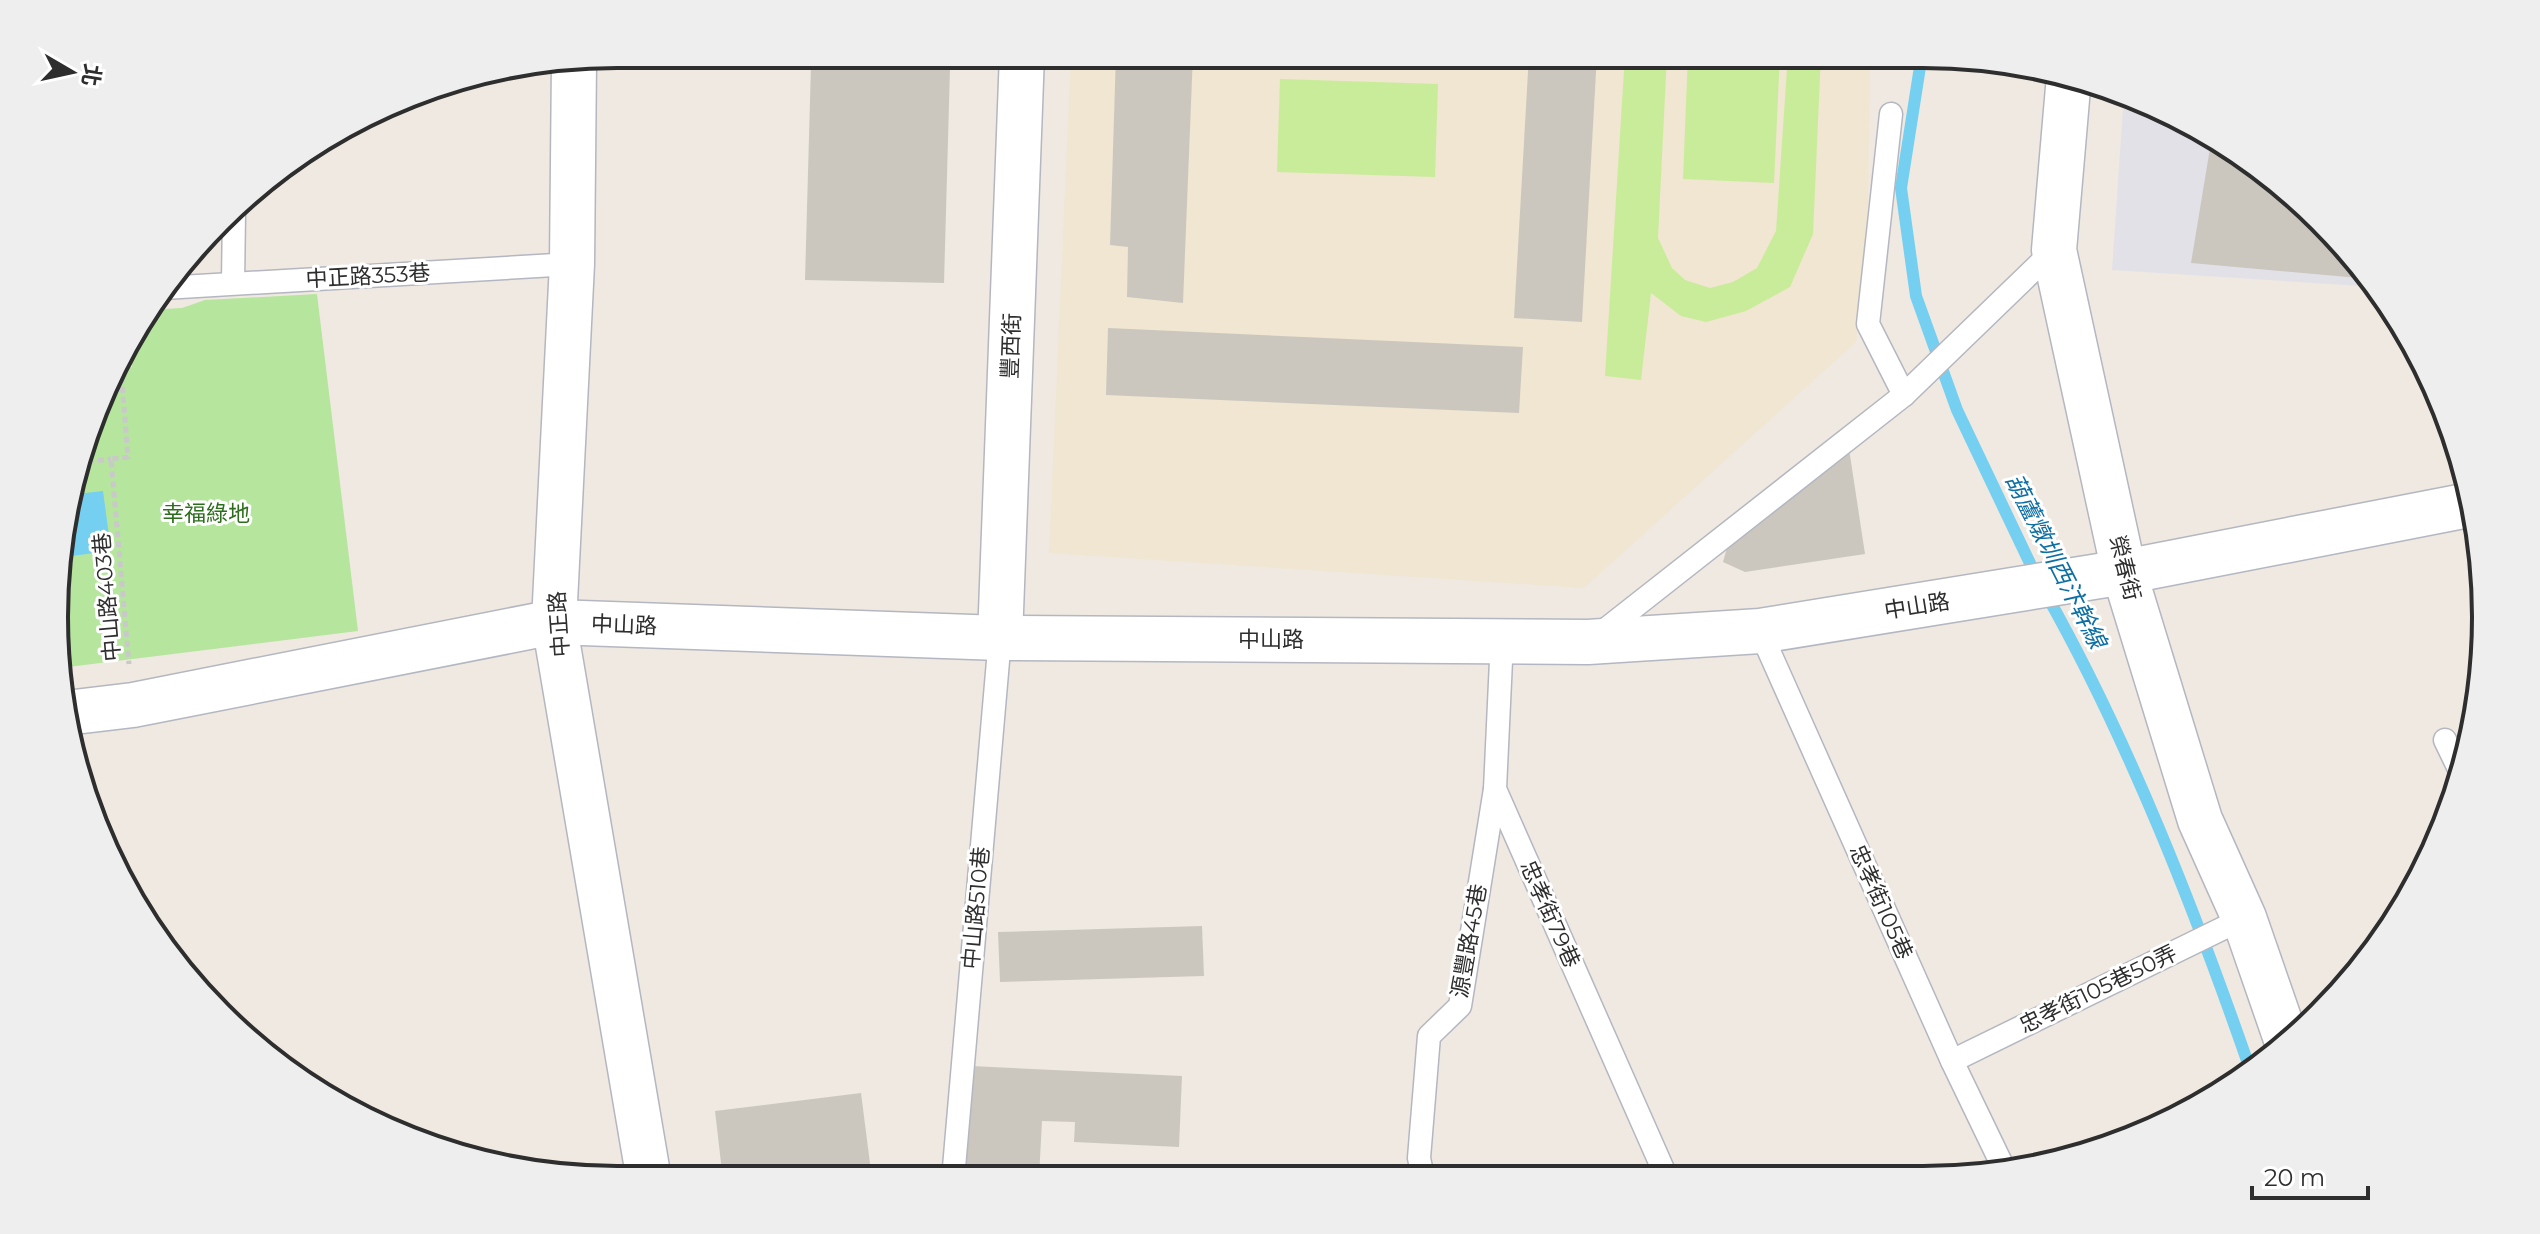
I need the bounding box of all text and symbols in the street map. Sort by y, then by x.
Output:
north arrow [32,32,112,112]
text: 北 [76,62,106,88]
street label: 中正路353巷 [305,259,431,293]
street label: 豐西街 [996,313,1026,379]
water label: 葫蘆燉圳西汴幹線 [1999,469,2114,656]
park label: 幸福綠地 [162,500,250,527]
street label: 中山路403巷 [88,531,126,663]
street label: 榮春街 [2104,533,2146,603]
street label: 中山路 [1882,588,1952,624]
street label: 中正路 [543,590,575,658]
street label: 中山路 [591,610,657,640]
street label: 中山路 [1238,626,1304,653]
street label: 忠孝街105巷 [1844,840,1918,964]
street label: 中山路510巷 [957,846,995,970]
street label: 忠孝街79巷 [1514,856,1586,972]
street label: 源豐路45巷 [1446,882,1492,1000]
street label: 忠孝街105巷50弄 [2015,939,2181,1039]
scale bar [2252,1150,2368,1200]
text: 20 m [2264,1163,2325,1192]

